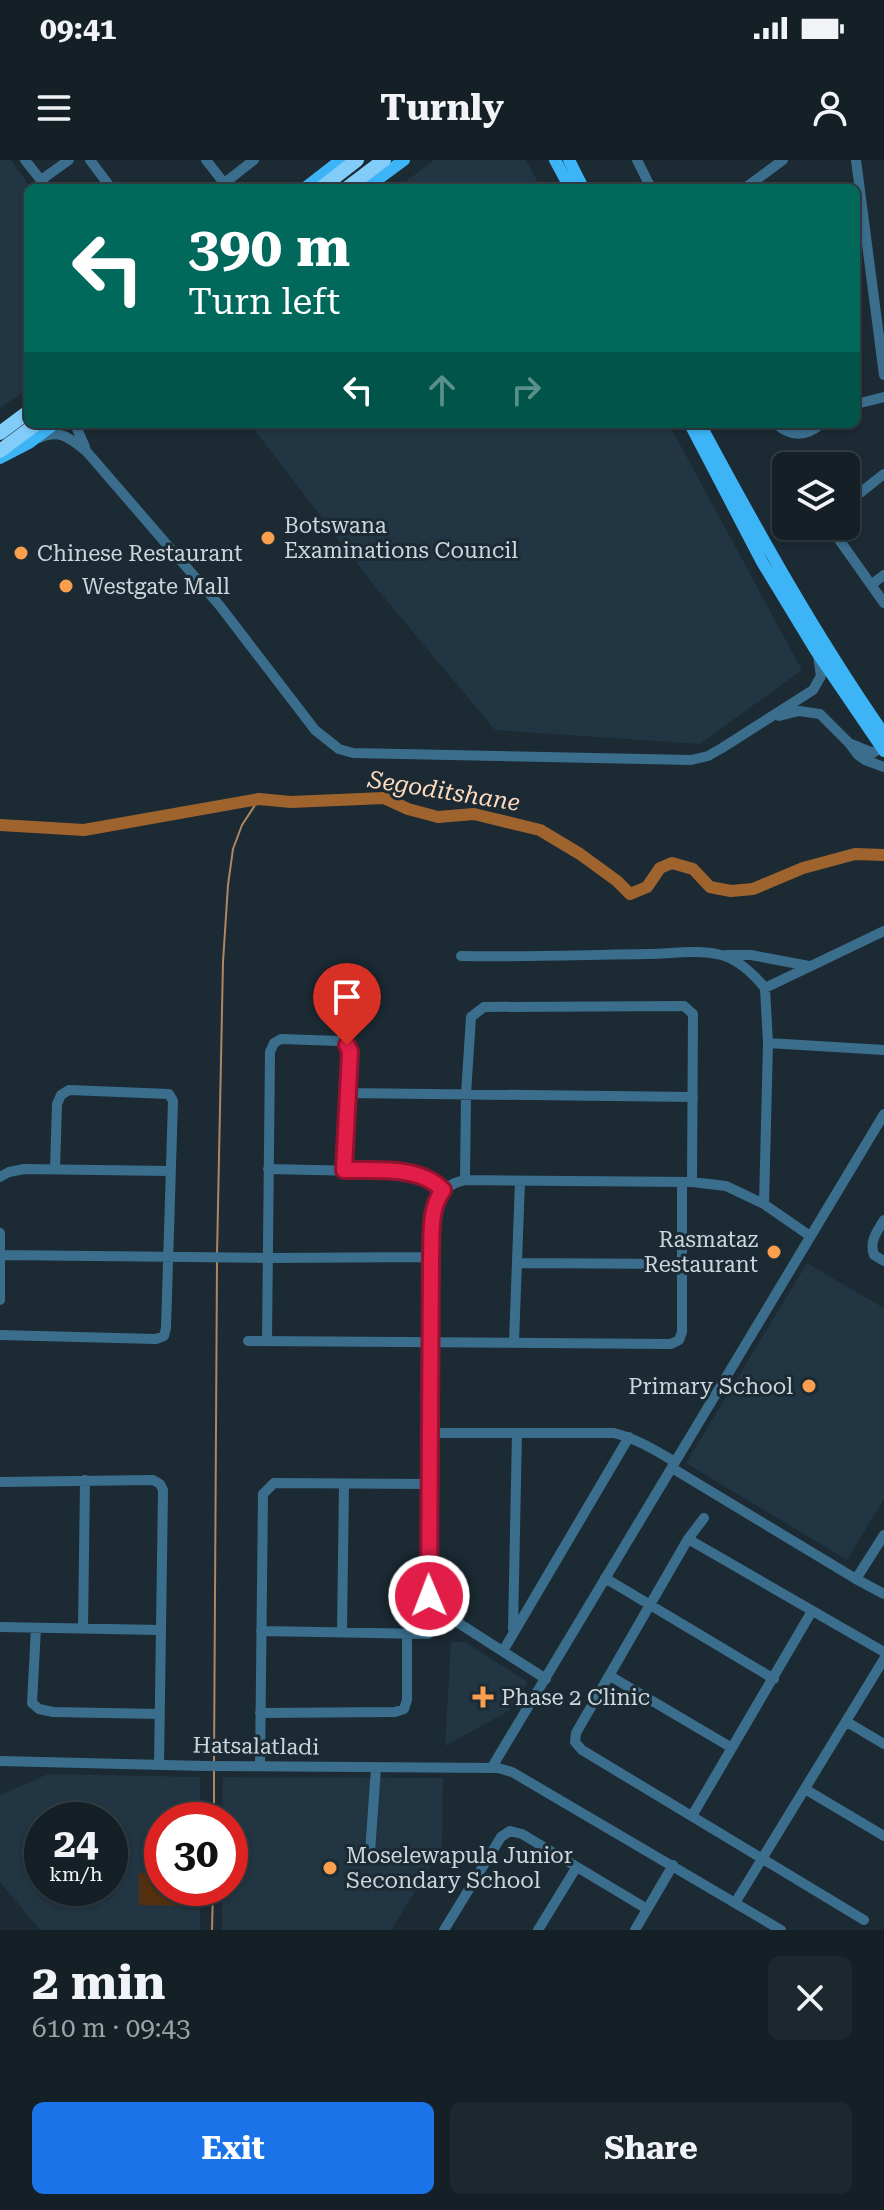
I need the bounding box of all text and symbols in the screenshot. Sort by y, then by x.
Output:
text: 09:41 [40,11,117,46]
icon: menu [32,86,76,130]
icon: person [808,86,852,130]
text: Turnly [380,87,504,129]
text: 390 m [188,214,350,280]
icon: left [56,216,160,320]
text: Turn left [188,281,340,323]
icon: left [336,368,380,412]
icon: ahead [420,368,464,412]
icon: right [504,368,548,412]
map controls [772,452,860,540]
button: layers [772,452,860,540]
place label: Botswana Examinations Council [284,513,518,563]
marker: Botswana Examinations Council [259,529,277,547]
place label: Chinese Restaurant [37,541,243,566]
marker: Chinese Restaurant [12,544,30,562]
place label: Westgate Mall [82,574,230,599]
marker: Westgate Mall [57,577,75,595]
water label: Segoditshane [365,765,522,817]
pin [313,963,381,1045]
icon: arrive [325,975,369,1019]
place label: Rasmataz Restaurant [644,1227,758,1277]
marker: Rasmataz Restaurant [765,1243,783,1261]
place label: Primary School [628,1374,793,1399]
marker: Primary School [800,1377,818,1395]
position arrow [387,1554,471,1638]
place label: Phase 2 Clinic [501,1685,650,1710]
marker: Phase 2 Clinic [472,1686,494,1708]
street label: Hatsalatladi [192,1732,320,1760]
speed limit sign: 30 [144,1802,248,1906]
text: 24 [54,1820,98,1867]
place label: Moselewapula Junior Secondary School [346,1843,573,1893]
marker: Moselewapula Junior Secondary School [321,1859,339,1877]
text: km/h [49,1862,103,1886]
text: 2 min [32,1955,165,2011]
button: close [768,1956,852,2040]
text: 610 m · 09:43 [32,2013,191,2043]
button: Exit [32,2102,434,2194]
button: Share [450,2102,852,2194]

